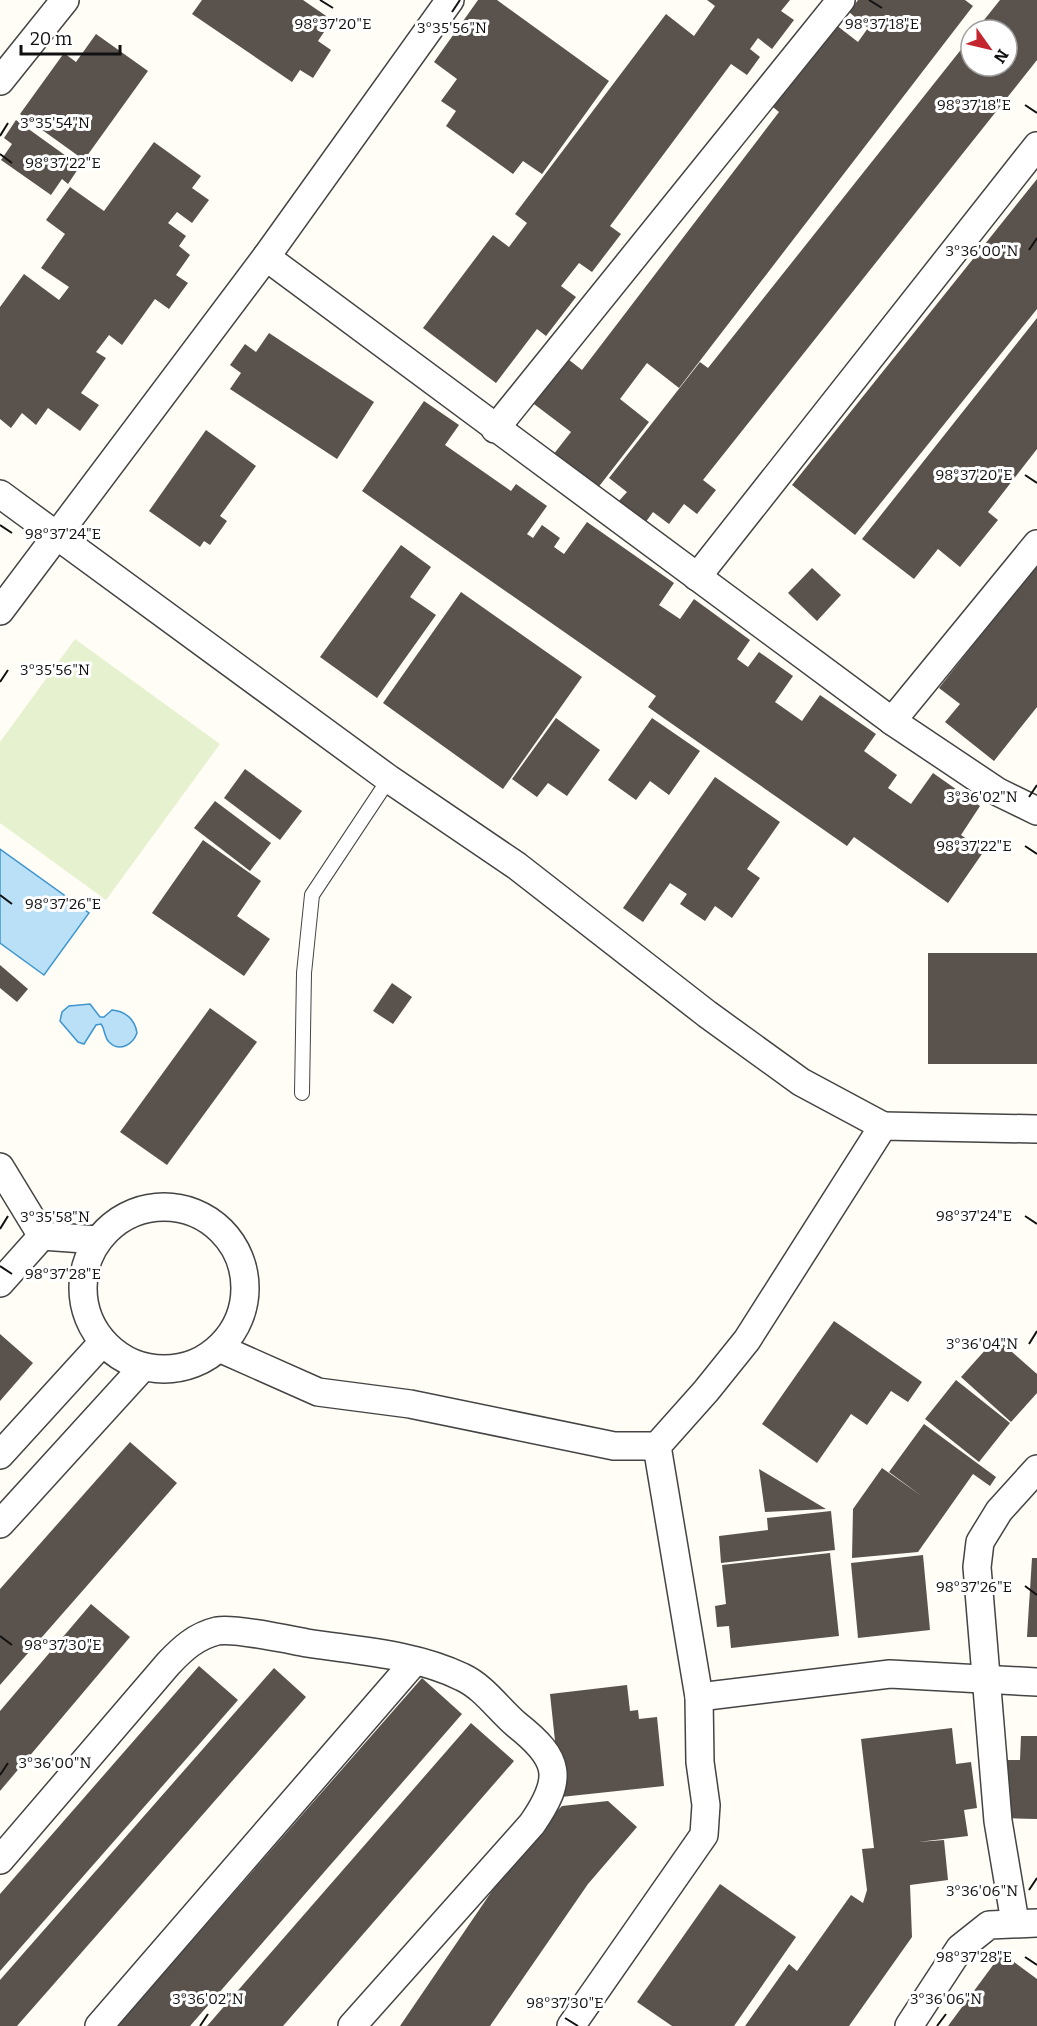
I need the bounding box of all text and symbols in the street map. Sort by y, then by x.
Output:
text: 98°37'20"E [295,15,371,33]
text: 98°37'18"E [845,15,919,33]
scale bar [21,18,120,56]
north arrow [959,18,1019,78]
text: 3°35'56"N [417,19,487,37]
text: 20 m [30,28,72,50]
text: N [990,46,1012,67]
text: 98°37'18"E [937,96,1011,114]
text: 3°35'54"N [20,114,90,132]
text: 98°37'22"E [25,154,101,172]
text: 3°36'00"N [946,242,1019,260]
text: 98°37'20"E [936,466,1012,484]
text: 98°37'24"E [25,525,101,543]
text: 3°35'56"N [20,661,90,679]
text: 3°36'02"N [946,788,1018,806]
text: 98°37'22"E [936,837,1012,855]
text: 98°37'26"E [25,895,101,913]
text: 98°37'24"E [936,1207,1012,1225]
text: 3°35'58"N [20,1208,90,1226]
text: 98°37'28"E [25,1265,101,1283]
text: 3°36'04"N [946,1335,1018,1353]
text: 98°37'26"E [936,1578,1012,1596]
text: 98°37'30"E [24,1636,102,1654]
text: 3°36'00"N [19,1754,92,1772]
text: 3°36'06"N [946,1882,1018,1900]
text: 98°37'28"E [936,1948,1012,1966]
text: 3°36'02"N [172,1990,244,2008]
text: 3°36'06"N [910,1990,982,2008]
text: 98°37'30"E [526,1994,604,2012]

